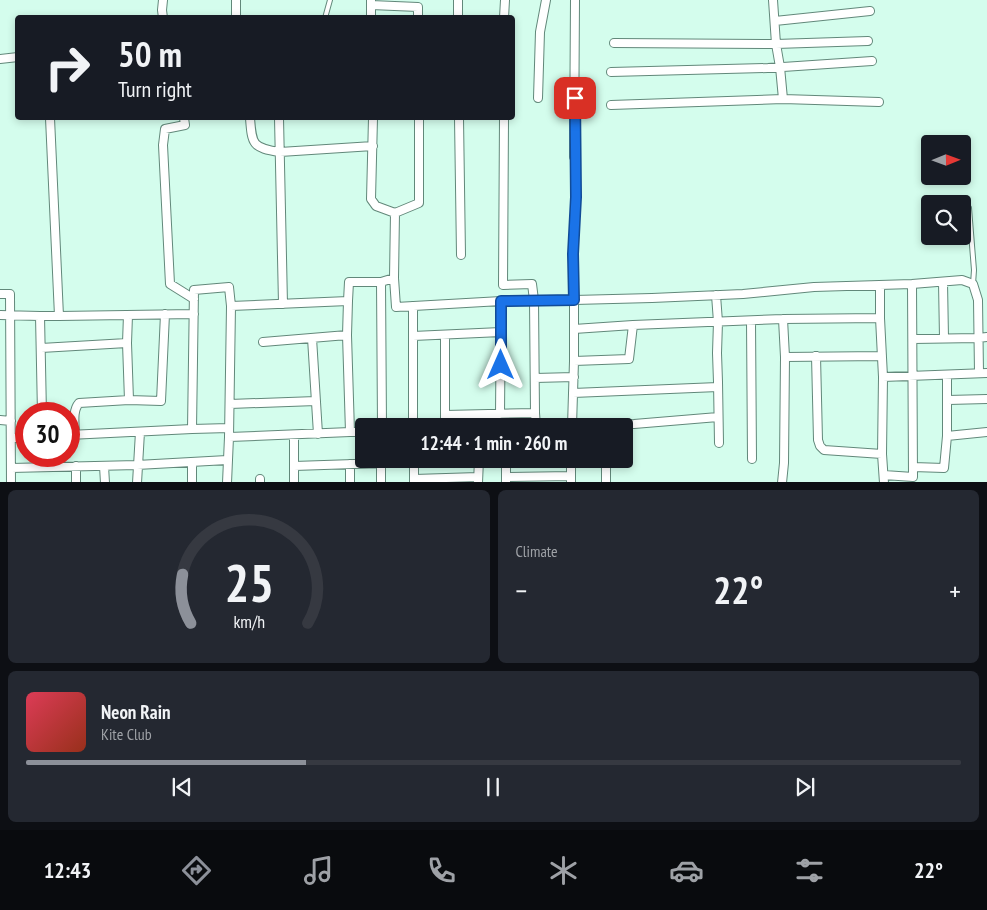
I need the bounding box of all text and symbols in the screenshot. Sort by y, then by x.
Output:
text: 50 m [118,31,182,77]
icon: right [35,35,100,100]
text: Turn right [118,75,192,103]
pin [554,77,596,119]
icon: arrive [561,84,589,112]
north arrow [921,135,971,185]
map controls [921,135,971,245]
button: search [921,195,971,245]
position arrow [474,338,526,390]
speed limit sign: 30 [15,402,80,467]
text: 12:44 · 1 min · 260 m [421,431,567,455]
text: Climate [516,541,558,561]
text: 25 [224,549,274,616]
text: 22° [713,565,763,614]
text: − [516,572,527,609]
text: + [949,572,961,609]
text: km/h [233,610,265,633]
text: Neon Rain [101,700,170,724]
text: Kite Club [101,724,152,744]
icon: previous [168,773,196,801]
icon: pause [479,773,507,801]
icon: next [791,773,819,801]
icon: directions [179,853,214,888]
icon: music [301,853,336,888]
icon: phone [424,853,459,888]
icon: climate [546,853,581,888]
icon: car [669,853,704,888]
icon: filters [792,853,827,888]
text: 12:43 [44,856,91,884]
text: 22° [914,856,943,884]

